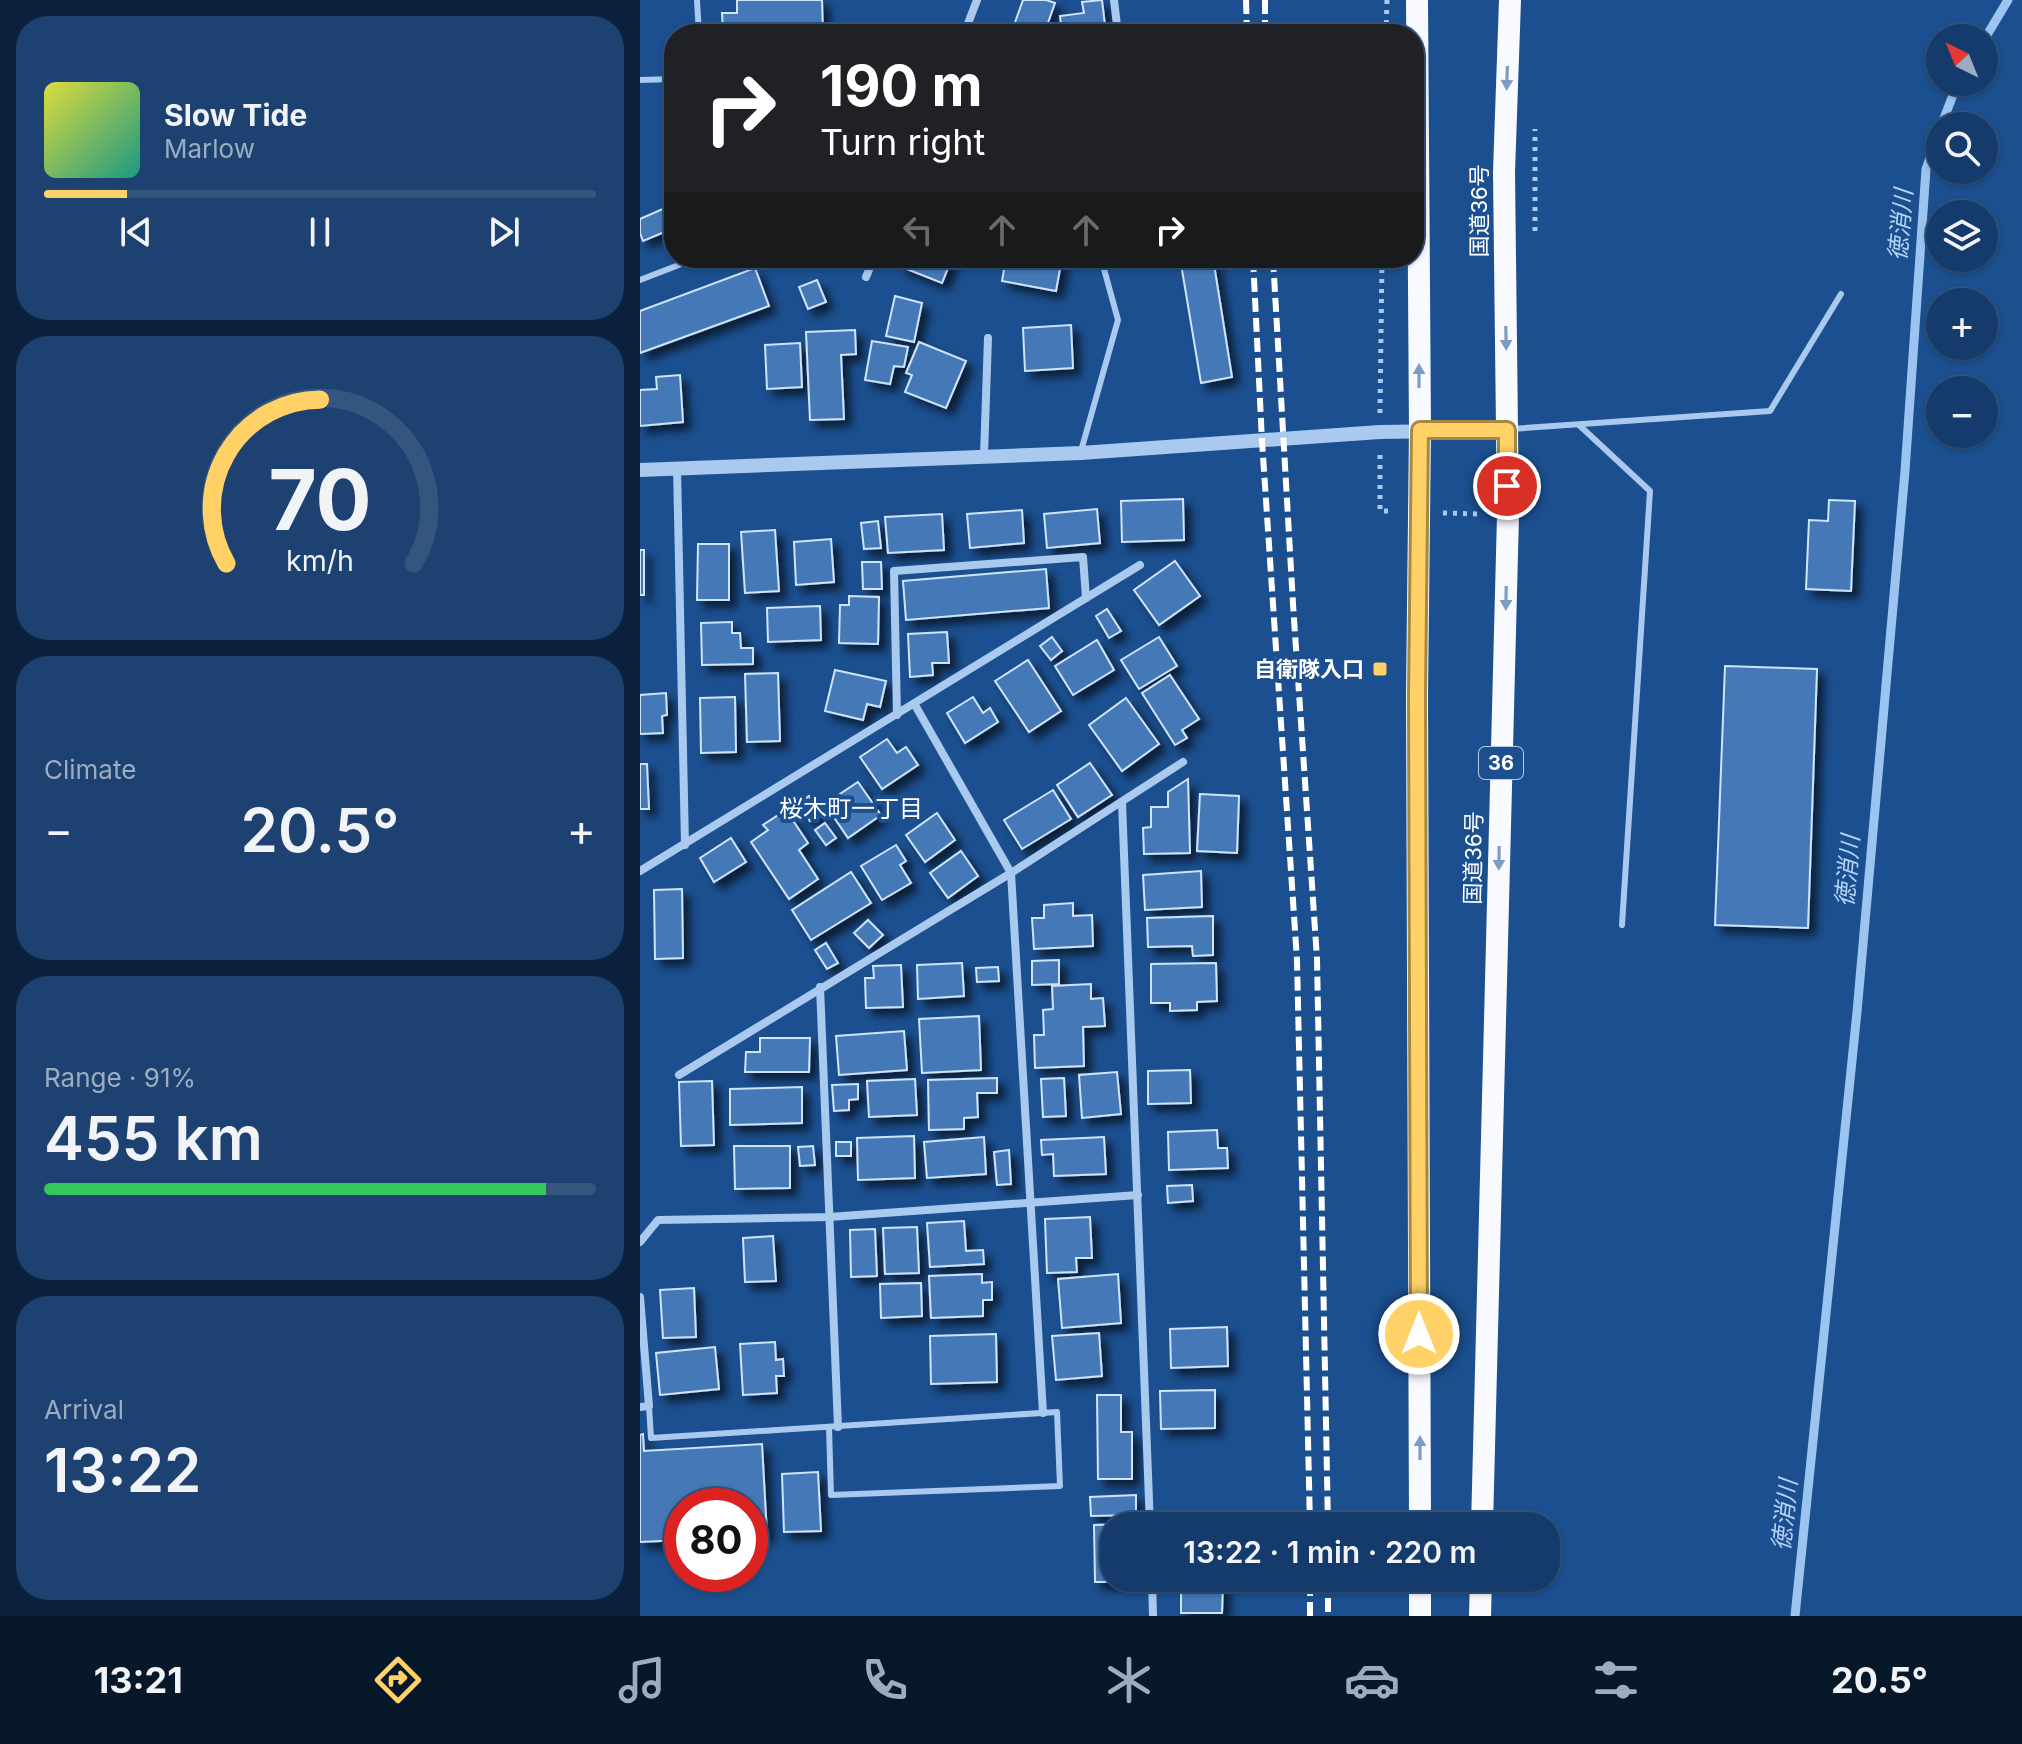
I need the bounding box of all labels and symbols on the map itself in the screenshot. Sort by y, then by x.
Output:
north arrow [1926,24,1998,96]
one-way arrow [1501,66,1514,91]
street label: 国道36号 [1466,164,1492,258]
water label: 徳消川 [1883,185,1918,262]
one-way arrow [1500,326,1512,351]
one-way arrow [1413,363,1426,388]
pin [1473,452,1541,520]
one-way arrow [1499,586,1512,611]
place label: 自衛隊入口 [1254,656,1364,682]
marker: 自衛隊入口 [1371,660,1389,678]
road number: 36 [1479,747,1523,779]
district label: 桜木町一丁目 [779,794,923,823]
street label: 国道36号 [1459,811,1487,905]
water label: 徳消川 [1830,831,1865,908]
one-way arrow [1493,846,1505,871]
position arrow [1377,1292,1461,1376]
one-way arrow [1414,1435,1426,1460]
water label: 徳消川 [1766,1475,1803,1552]
speed limit sign: 80 [664,1488,768,1592]

